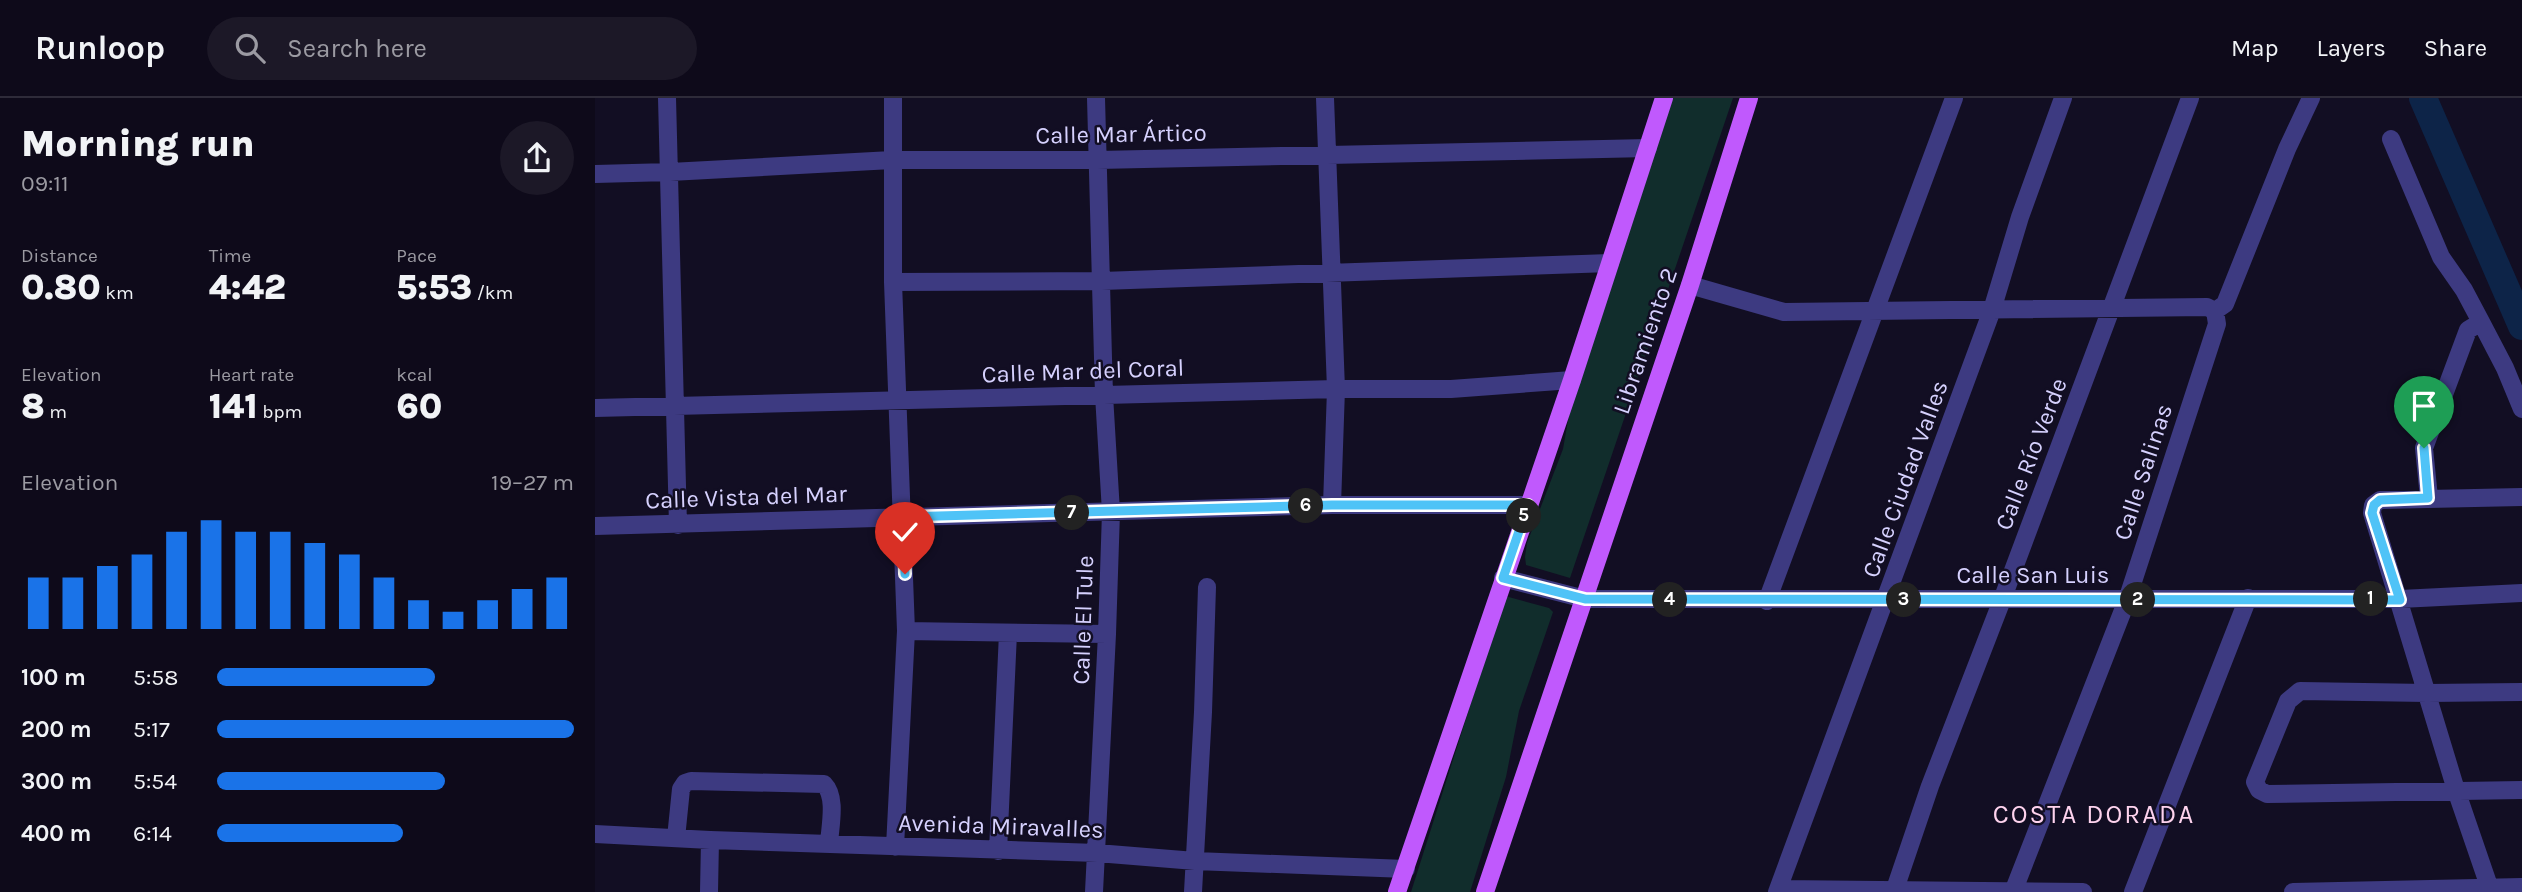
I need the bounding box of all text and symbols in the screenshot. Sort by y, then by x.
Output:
search box [207,17,697,80]
text: Runloop [35,29,165,67]
icon: search [231,29,269,67]
text: Search here [287,33,427,64]
text: Map [2231,34,2279,62]
text: Layers [2317,34,2386,62]
text: Share [2424,34,2487,62]
street label: Calle Mar Ártico [1035,118,1207,149]
text: Morning run [21,121,255,166]
button: share [500,121,574,195]
text: 09:11 [21,170,69,197]
text: Distance [21,245,98,267]
text: Time [209,245,251,267]
text: Pace [396,245,437,267]
street label: Libramiento 2 [1607,264,1683,418]
text: 0.80 [21,267,101,308]
text: 4:42 [209,267,286,308]
text: 5:53 [396,267,472,308]
text: km [101,282,134,304]
text: /km [472,282,513,304]
street label: Calle Mar del Coral [981,353,1185,389]
text: Elevation [21,364,101,386]
text: Heart rate [209,364,294,386]
text: kcal [396,364,433,386]
street label: Calle Río Verde [1989,374,2073,534]
pin [2394,376,2454,448]
street label: Calle Ciudad Valles [1856,377,1954,581]
text: 8 [21,386,45,427]
text: 141 [209,386,258,427]
text: 60 [396,386,442,427]
icon: arrive [2405,387,2443,425]
street label: Calle Salinas [2108,400,2178,544]
text: m [45,401,67,423]
text: bpm [258,401,302,423]
text: Elevation [21,469,118,496]
text: 19–27 m [491,469,574,496]
street label: Calle Vista del Mar [645,479,848,515]
pin: 6 [1289,488,1323,524]
text: 6 [1300,494,1311,516]
pin: 7 [1055,496,1089,530]
pin: 5 [1507,498,1541,534]
text: 7 [1067,501,1076,523]
pin [875,502,935,574]
text: 5 [1518,504,1529,526]
icon: check [886,513,924,551]
street label: Calle El Tule [1067,555,1099,685]
street label: Calle San Luis [1957,561,2109,589]
pin: 4 [1653,582,1687,618]
pin: 3 [1887,582,1921,618]
pin: 2 [2121,582,2155,618]
pin: 1 [2353,582,2389,616]
text: 1 [2367,587,2374,609]
text: 4 [1664,588,1675,610]
text: 3 [1898,588,1909,610]
text: 2 [2132,588,2143,610]
text: 100 m [21,664,86,691]
text: 5:58 [133,664,178,691]
text: 200 m [21,716,92,743]
text: 5:17 [133,716,170,743]
text: 300 m [21,768,92,795]
text: 5:54 [133,768,177,795]
district label: COSTA DORADA [1993,799,2195,830]
street label: Avenida Miravalles [898,808,1104,844]
text: 400 m [21,820,91,847]
text: 6:14 [133,820,172,847]

